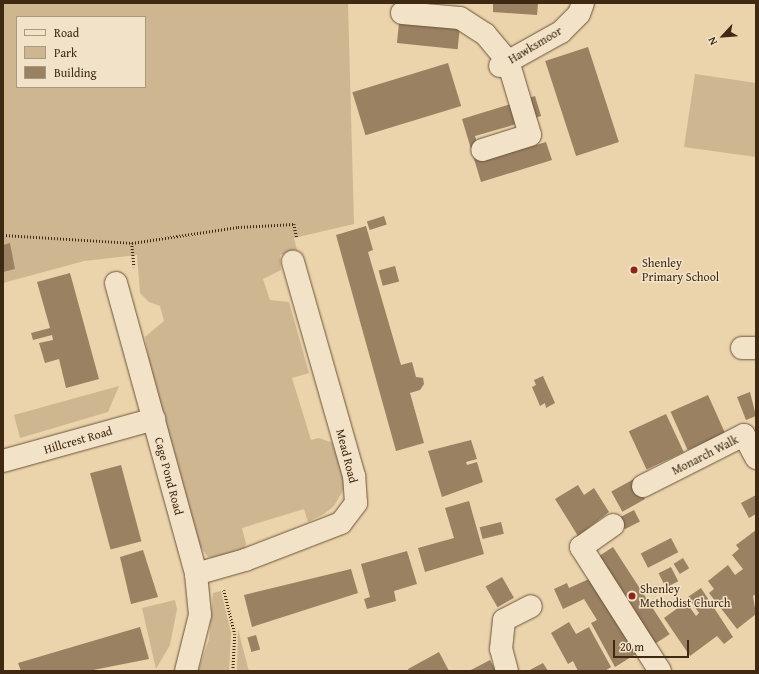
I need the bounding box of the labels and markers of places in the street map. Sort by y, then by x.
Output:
place label: Shenley Primary School [642,256,719,284]
marker: Shenley Primary School [629,265,639,275]
place label: Shenley Methodist Church [640,582,730,610]
marker: Shenley Methodist Church [627,591,637,601]

